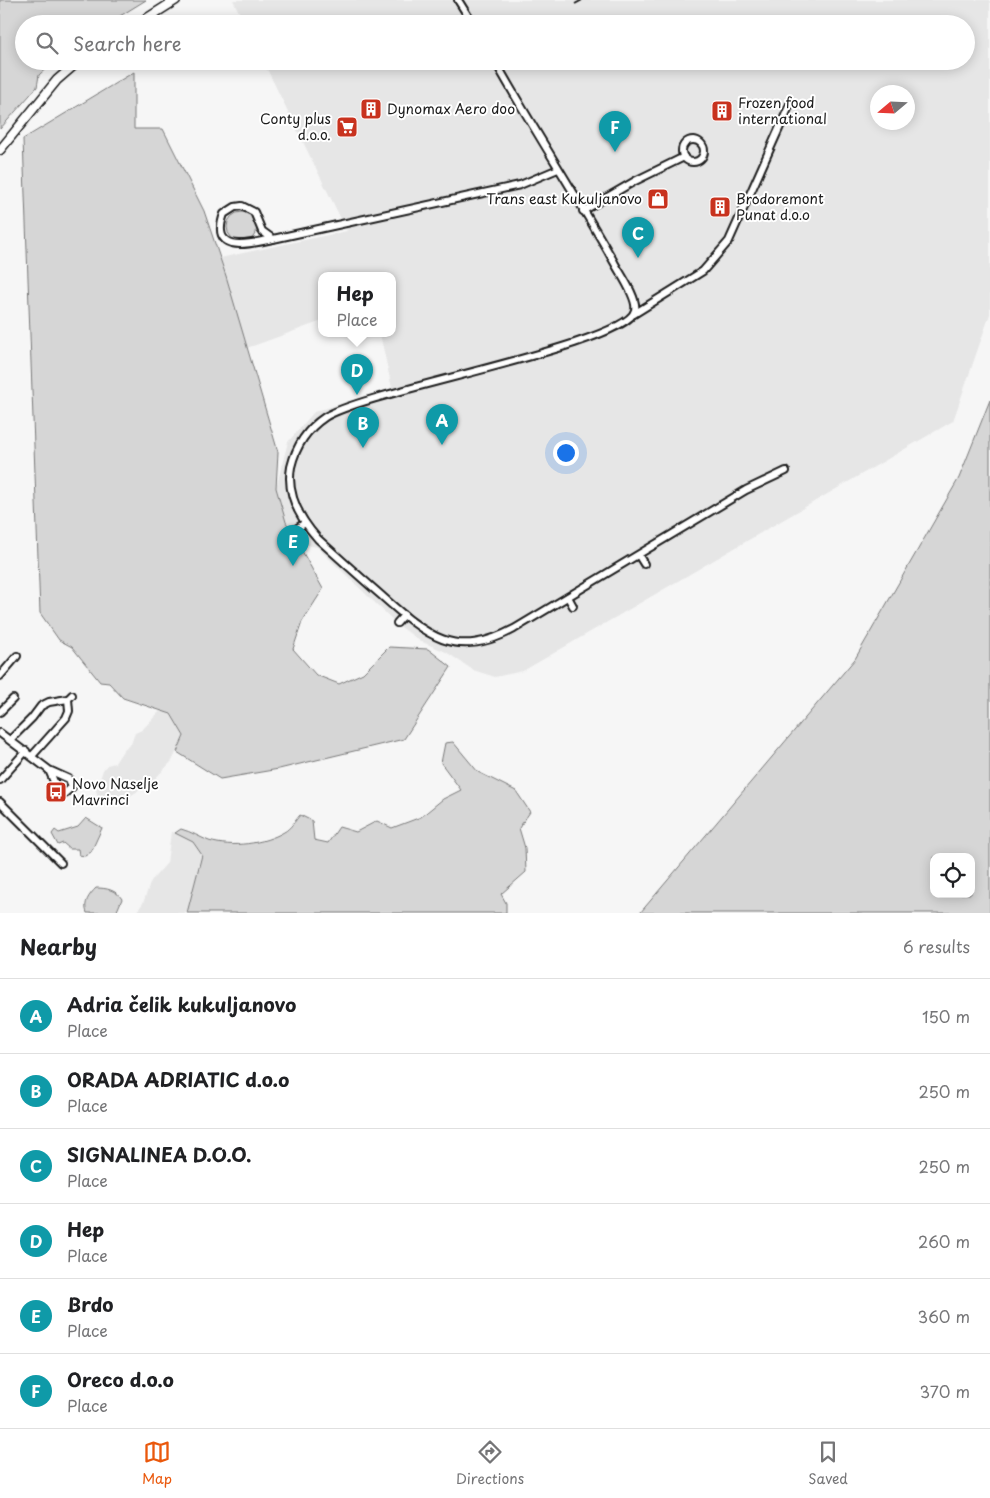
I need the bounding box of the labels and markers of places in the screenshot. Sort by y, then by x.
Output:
place label: Frozen food international [738,92,827,129]
building icon: Dynomax Aero doo [359,97,383,121]
place label: Dynomax Aero doo [387,98,515,119]
building icon: Frozen food international [710,99,734,123]
place label: Conty plus d.o.o. [260,108,331,145]
pin: F [599,111,631,152]
supermarket icon: Conty plus d.o.o. [335,115,359,139]
shop icon: Trans east Kukuljanovo [646,187,670,211]
place label: Trans east Kukuljanovo [486,188,642,209]
place label: Brodoremont Punat d.o.o [736,188,824,225]
building icon: Brodoremont Punat d.o.o [708,195,732,219]
pin: C [622,217,654,258]
pin: D [341,354,373,395]
pin: A [426,404,458,445]
pin: B [347,407,379,448]
pin: E [277,525,309,566]
place label: Novo Naselje Mavrinci [72,773,159,810]
bus stop icon: Novo Naselje Mavrinci [44,780,68,804]

